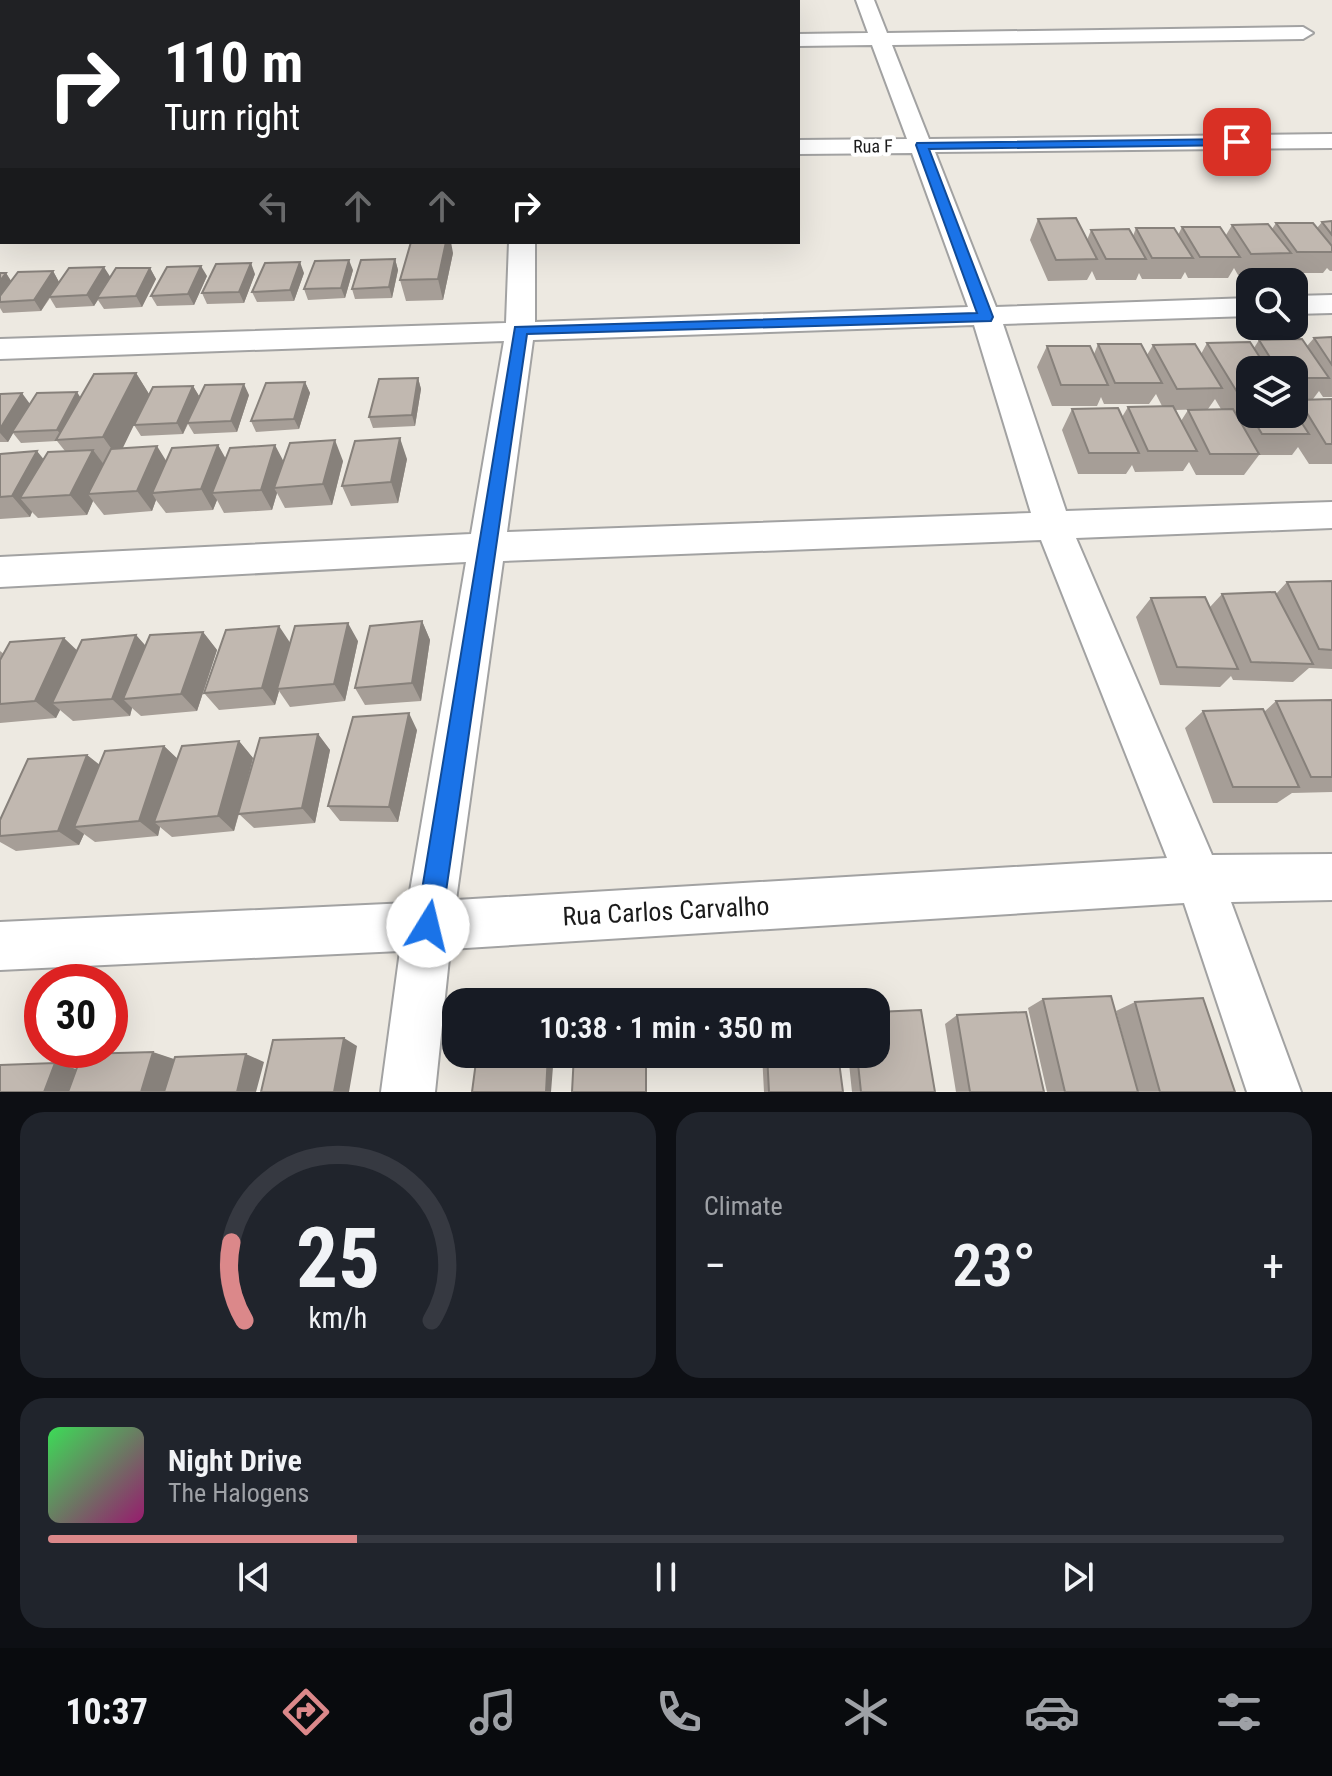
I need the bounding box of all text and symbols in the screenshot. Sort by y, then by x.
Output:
text: 110 m [164,30,303,96]
icon: right [32,32,136,136]
text: Turn right [164,97,300,139]
pin [1203,108,1271,176]
icon: arrive [1215,120,1259,164]
street label: Rua F [853,135,893,157]
icon: left [252,184,296,228]
icon: ahead [336,184,380,228]
icon: ahead [420,184,464,228]
icon: right [504,184,548,228]
map controls [1236,268,1308,428]
button: search [1236,268,1308,340]
button: layers [1236,356,1308,428]
position arrow [386,884,470,968]
street label: Rua Carlos Carvalho [562,891,770,931]
speed limit sign: 30 [24,964,128,1068]
text: 10:38 · 1 min · 350 m [539,1010,793,1045]
text: Climate [704,1191,783,1221]
text: 25 [296,1210,380,1307]
text: 23° [952,1230,1036,1301]
text: − [704,1240,726,1292]
text: + [1262,1240,1284,1292]
text: km/h [309,1301,367,1335]
text: Night Drive [168,1443,302,1478]
text: The Halogens [168,1478,309,1508]
icon: previous [232,1555,276,1599]
icon: pause [644,1555,688,1599]
icon: next [1056,1555,1100,1599]
icon: directions [278,1684,334,1740]
icon: music [465,1684,521,1740]
icon: phone [651,1684,707,1740]
icon: climate [838,1684,894,1740]
icon: car [1024,1684,1080,1740]
icon: filters [1211,1684,1267,1740]
text: 10:37 [65,1691,148,1733]

